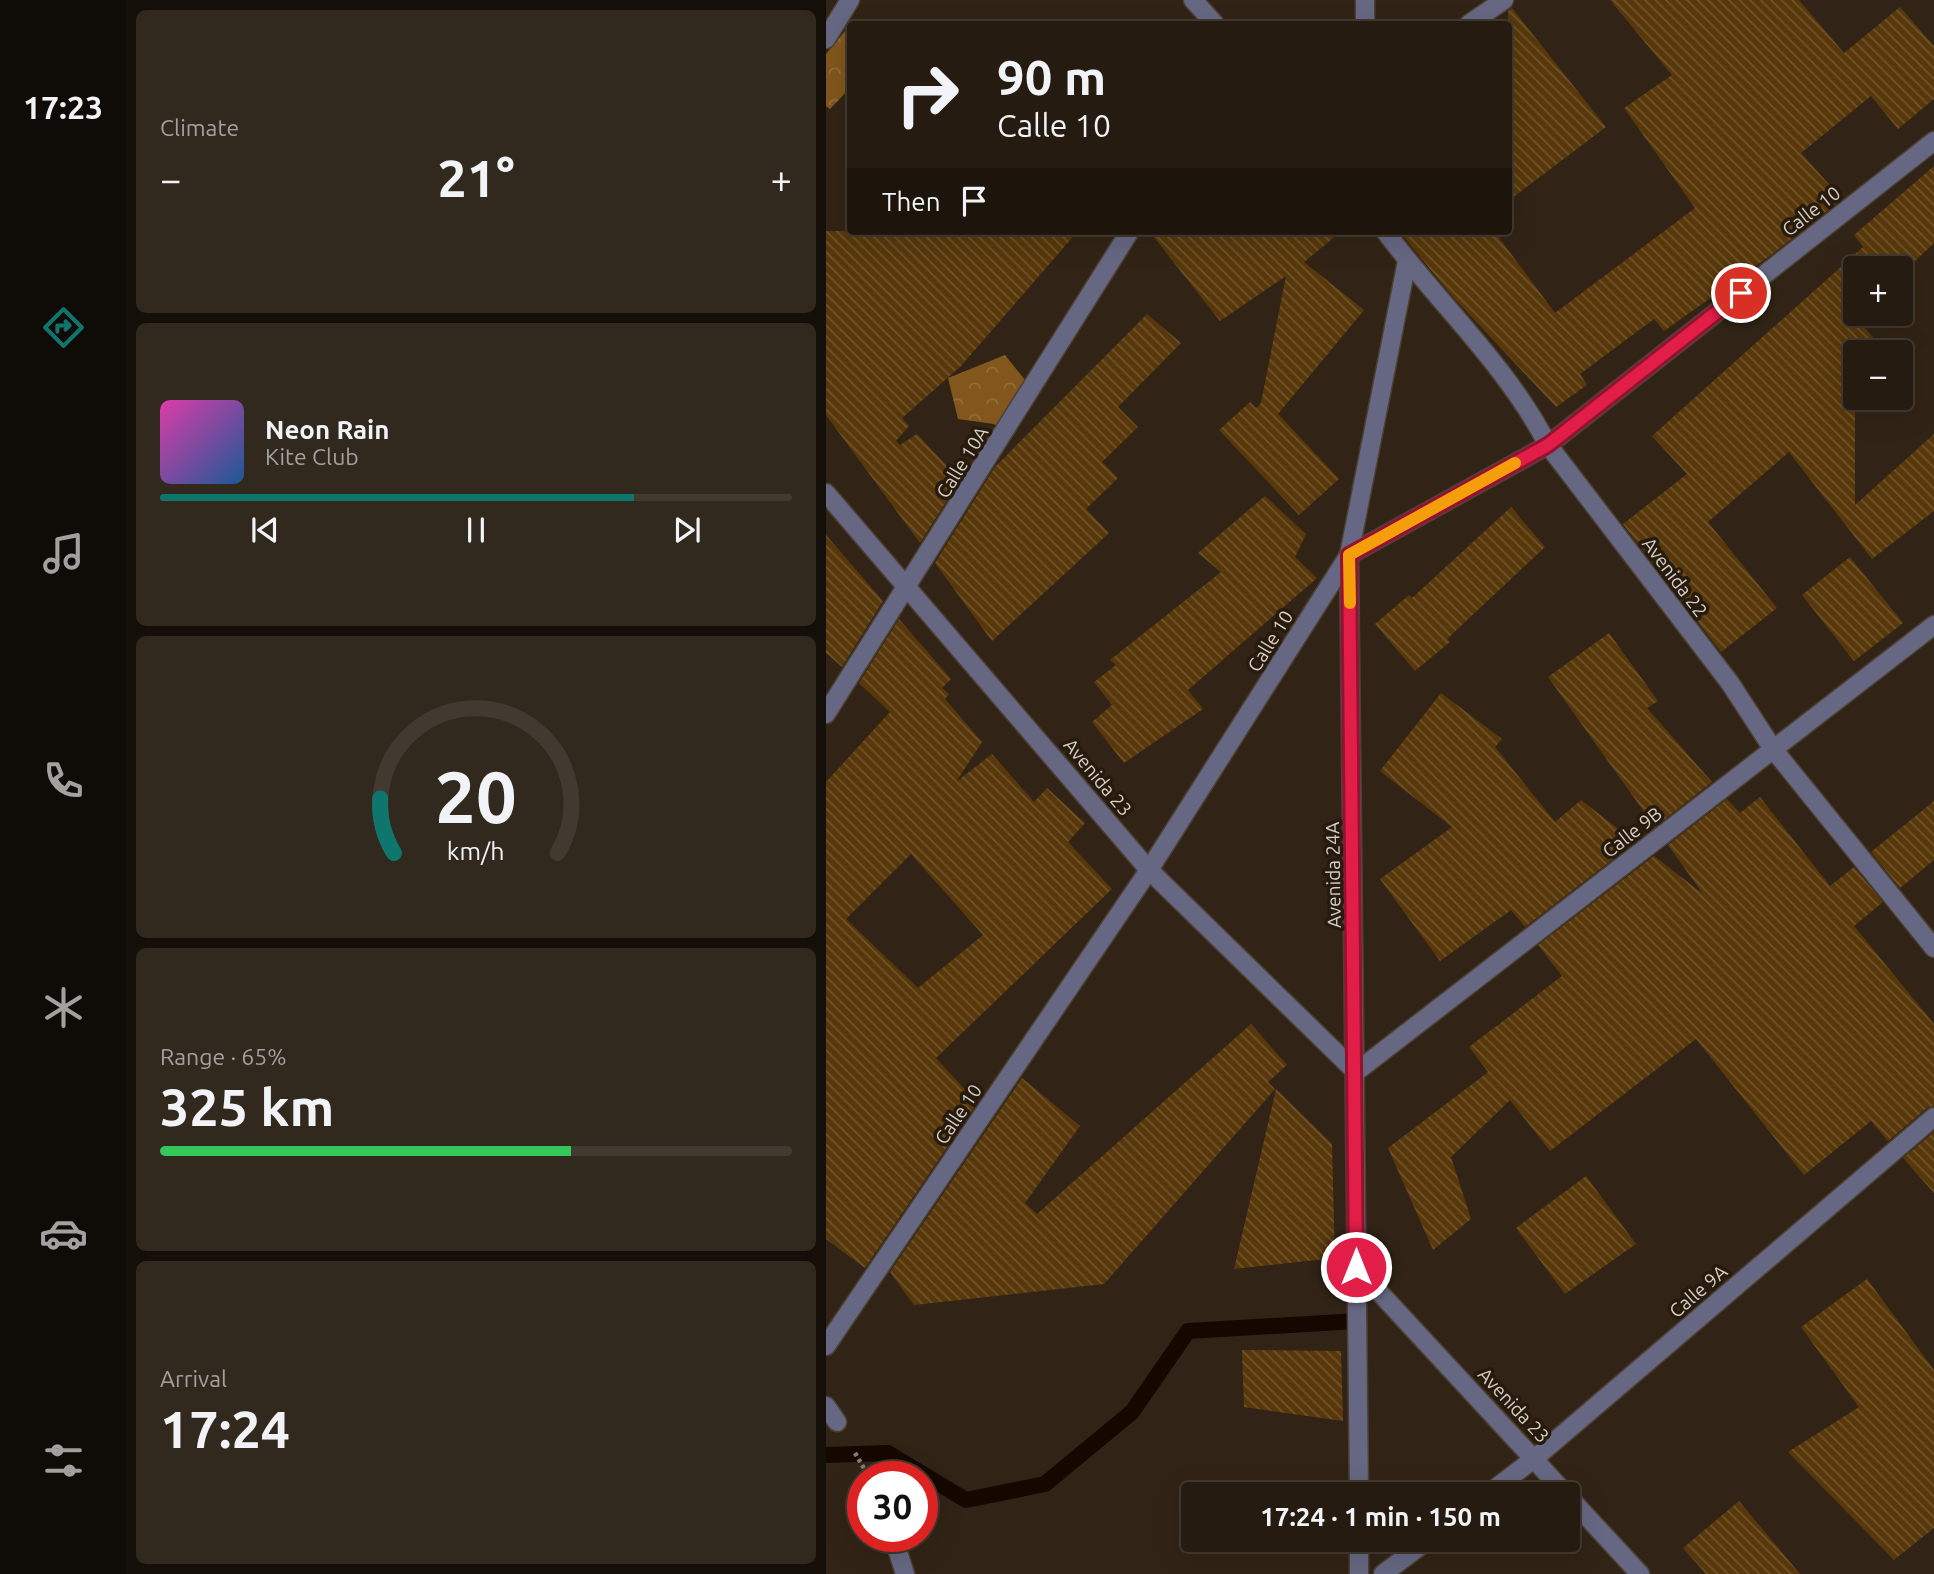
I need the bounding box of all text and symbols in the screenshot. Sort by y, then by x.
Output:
icon: right [882,49,973,140]
text: 90 m [997,49,1106,104]
text: 17:23 [23,89,103,125]
text: Calle 10 [997,107,1111,143]
text: Climate [160,115,239,140]
text: 21° [437,149,515,207]
text: − [160,158,181,200]
text: + [771,158,792,200]
icon: arrive [955,182,993,220]
street label: Calle 10 [1778,182,1844,240]
text: Then [882,187,941,216]
map controls [1843,256,1913,410]
button: + [1843,256,1913,326]
pin [1711,263,1771,323]
icon: arrive [1722,274,1760,312]
icon: directions [39,303,88,352]
button: − [1843,340,1913,410]
text: Neon Rain [265,415,390,444]
street label: Calle 10A [931,422,993,502]
text: Kite Club [265,444,359,469]
icon: previous [246,511,284,549]
icon: pause [457,511,495,549]
icon: next [668,511,706,549]
icon: music [39,529,88,578]
street label: Avenida 22 [1638,533,1712,621]
street label: Calle 10 [1243,606,1297,676]
street label: Avenida 23 [1059,734,1137,820]
text: 20 [435,755,517,837]
icon: phone [39,756,88,805]
street label: Calle 9B [1598,802,1666,862]
street label: Avenida 24A [1321,821,1345,928]
text: km/h [447,837,505,865]
icon: climate [39,983,88,1032]
text: Range · 65% [160,1044,287,1069]
text: 325 km [160,1078,334,1136]
street label: Calle 10 [930,1080,986,1148]
icon: car [39,1209,88,1258]
position arrow [1319,1230,1393,1304]
street label: Calle 9A [1665,1260,1732,1322]
street label: Avenida 23 [1474,1363,1554,1447]
text: Arrival [160,1366,227,1391]
text: 17:24 [160,1400,290,1458]
icon: filters [39,1436,88,1485]
speed limit sign: 30 [847,1461,938,1552]
text: 17:24 · 1 min · 150 m [1260,1502,1501,1531]

